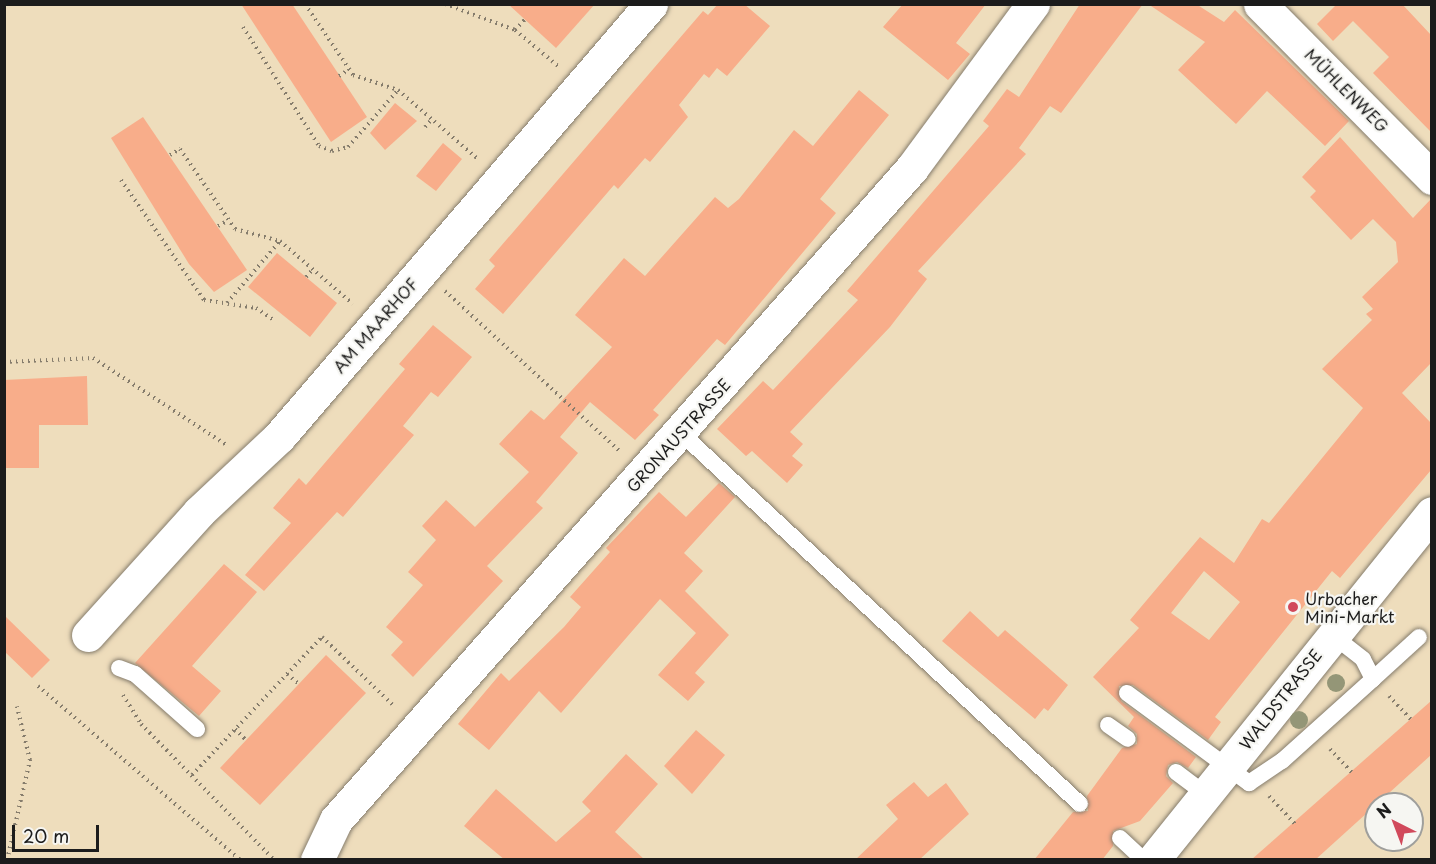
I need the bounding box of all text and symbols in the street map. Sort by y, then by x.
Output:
street label: MÜHLENWEG [1301,44,1393,136]
street label: AM MAARHOF [329,274,421,376]
street label: GRONAUSTRASSE [622,374,734,496]
place label: Urbacher Mini-Markt [1305,588,1395,626]
marker: Urbacher Mini-Markt [1286,600,1300,614]
street label: WALDSTRASSE [1235,645,1325,753]
north arrow [1364,792,1424,852]
text: N [1371,797,1396,823]
scale bar [15,813,102,851]
text: 20 m [23,822,69,849]

